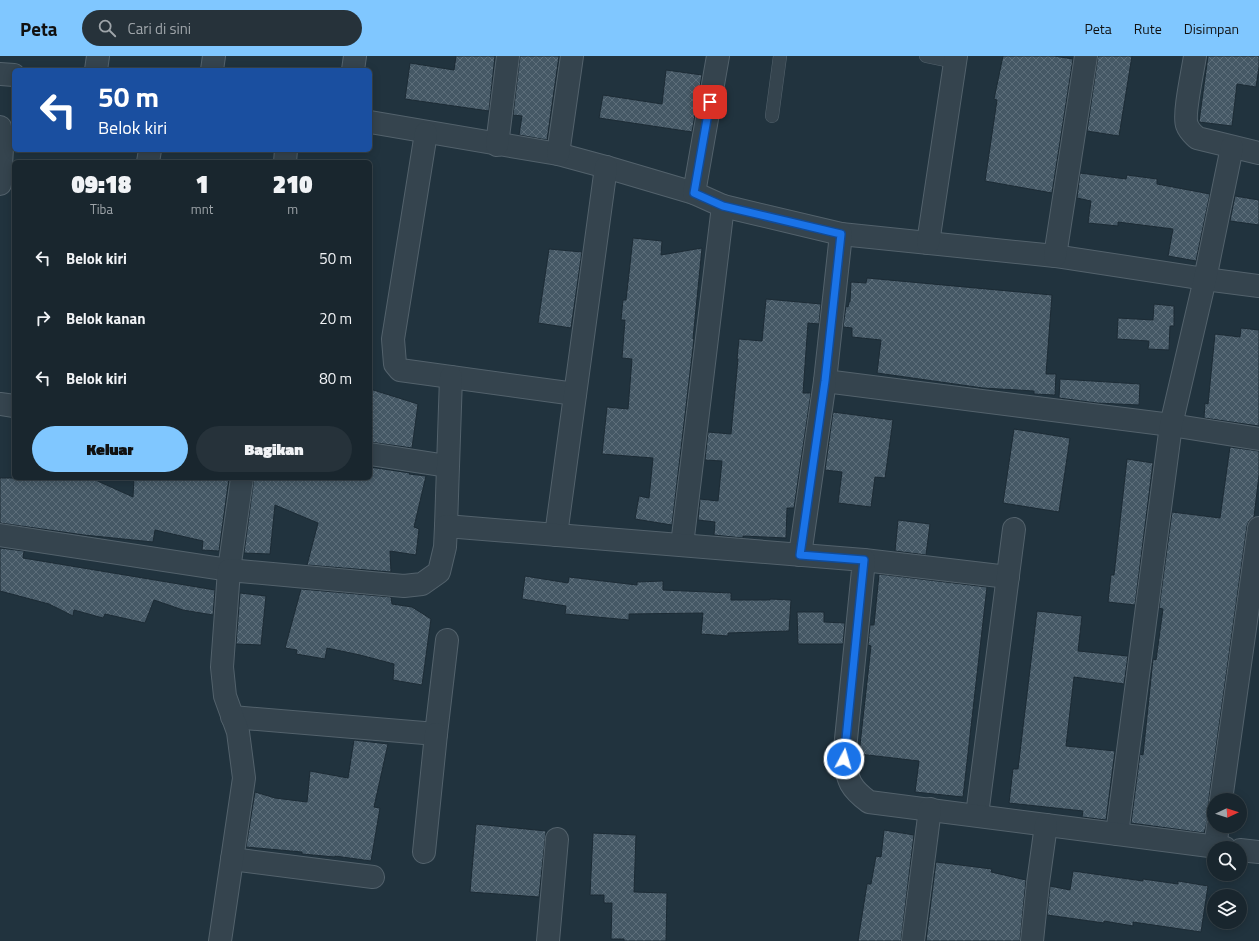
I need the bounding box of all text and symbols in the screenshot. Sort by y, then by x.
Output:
search box [82,10,362,46]
text: Peta [20,14,58,43]
icon: search [96,17,118,39]
text: Cari di sini [128,17,191,40]
text: Peta [1085,18,1112,39]
text: Rute [1134,18,1162,39]
text: Disimpan [1184,18,1239,39]
text: 50 m [98,75,159,118]
icon: left [32,84,84,136]
pin [693,85,727,119]
icon: arrive [699,91,721,113]
text: Belok kiri [98,114,167,141]
text: 09:18 [72,166,131,202]
text: 1 [195,166,209,202]
text: 210 [273,166,312,202]
text: Tiba [90,199,113,219]
text: mnt [191,199,213,219]
text: m [287,199,298,219]
icon: left [32,247,54,269]
text: Belok kiri [66,247,127,270]
text: 50 m [319,247,352,270]
icon: right [32,307,54,329]
text: Belok kanan [66,307,146,330]
text: 20 m [319,307,352,330]
icon: left [32,367,54,389]
text: Belok kiri [66,367,127,390]
text: 80 m [319,367,352,390]
button: Keluar [32,426,188,472]
button: Bagikan [196,426,352,472]
position arrow [823,738,865,780]
north arrow [1207,793,1247,833]
map controls [1207,793,1247,929]
button: search [1207,841,1247,881]
button: layers [1207,889,1247,929]

